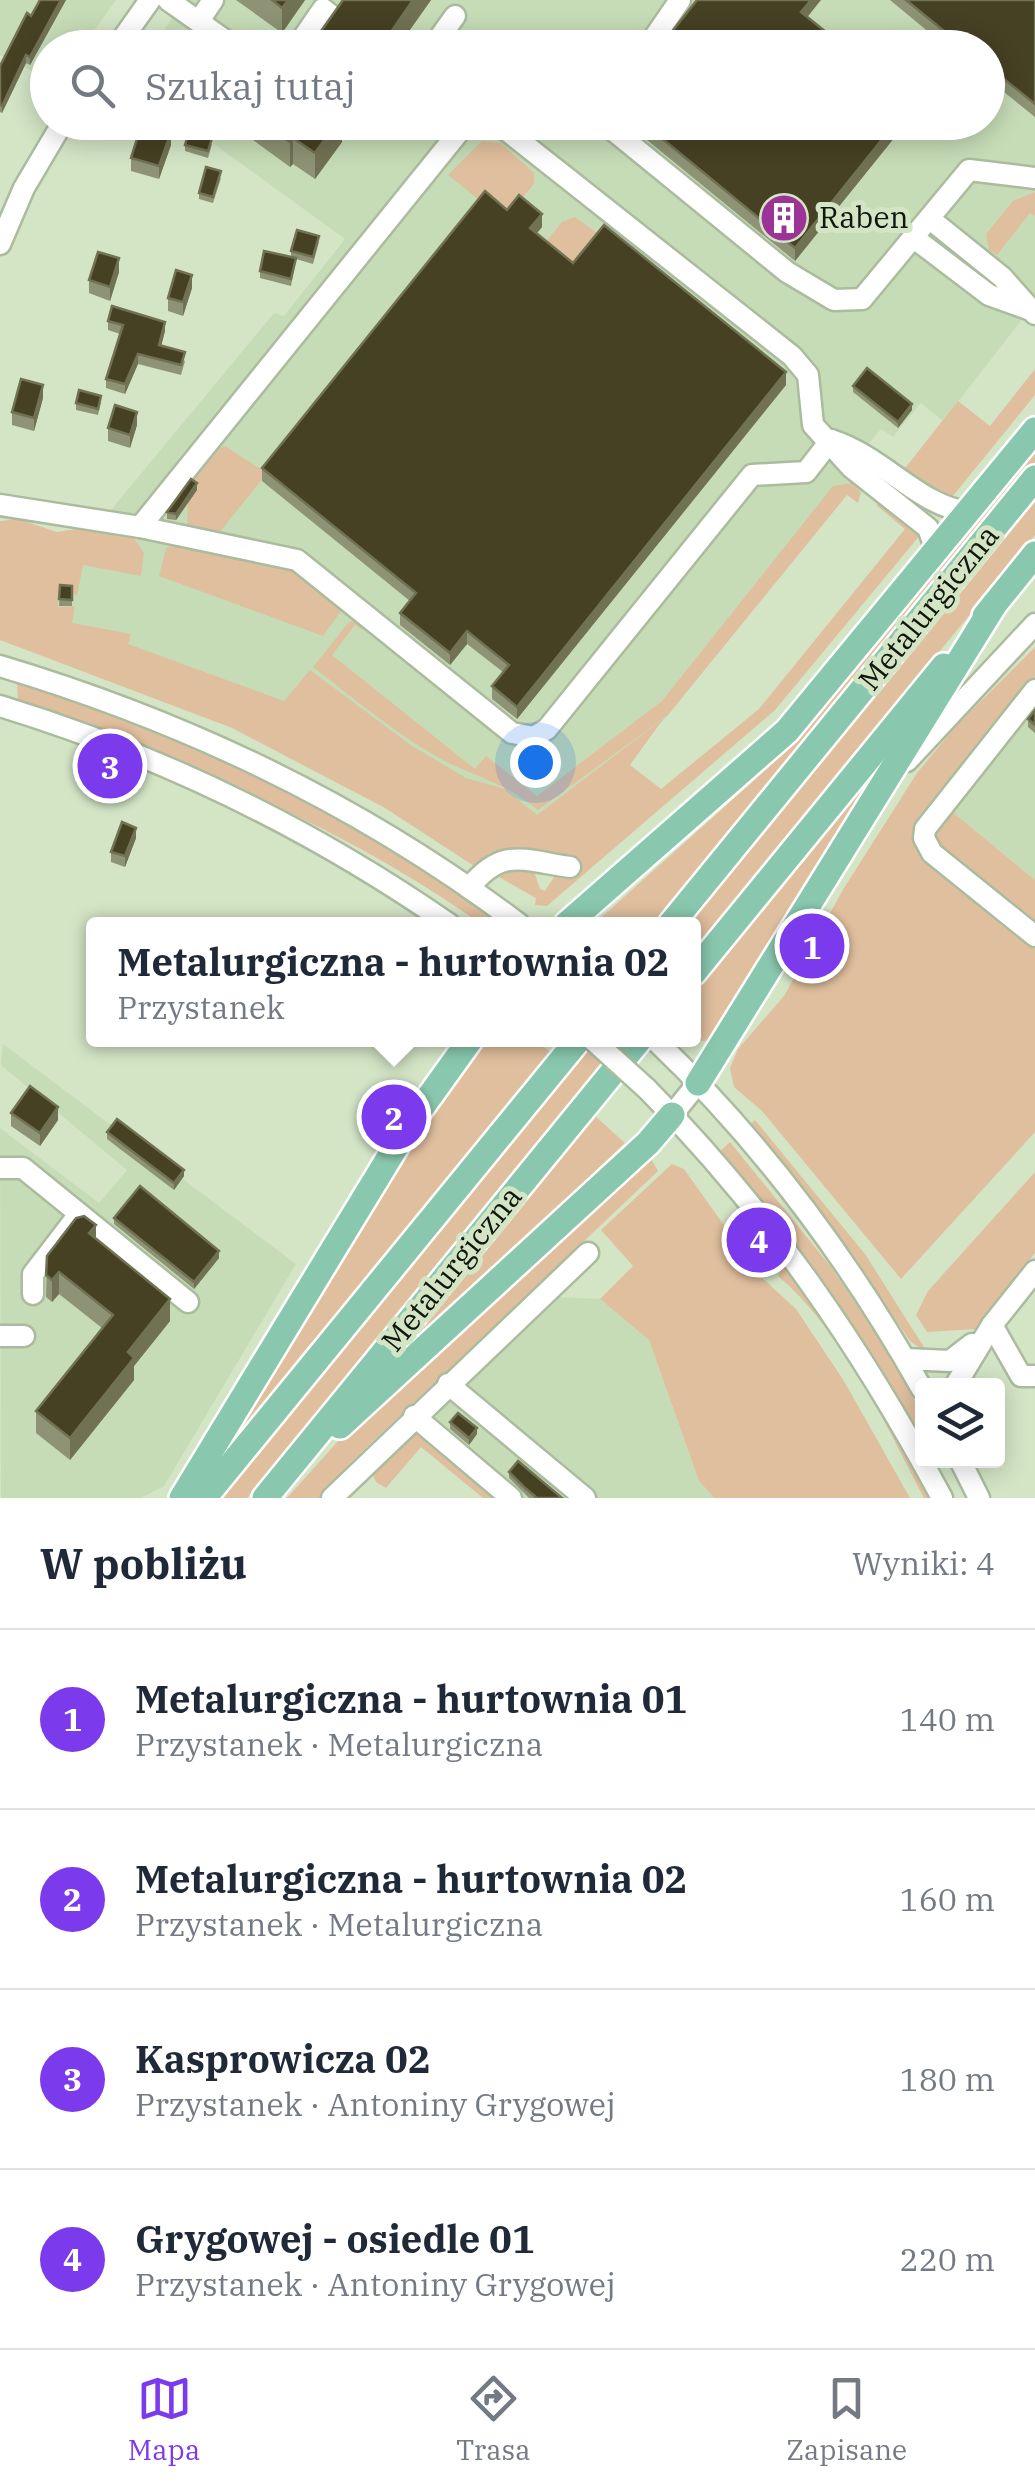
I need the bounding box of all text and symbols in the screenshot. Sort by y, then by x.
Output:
search box [30,30,1005,140]
icon: search [65,58,120,113]
text: Szukaj tutaj [145,61,356,110]
building icon: Raben [758,192,810,244]
place label: Raben [819,197,909,236]
street label: Metalurgiczna [849,516,1007,698]
pin: 3 [78,728,142,804]
your location [510,737,561,788]
pin: 1 [780,908,844,984]
popup [86,917,701,1047]
text: Metalurgiczna - hurtownia 02 [117,937,670,986]
text: Przystanek [117,986,285,1028]
pin: 2 [362,1080,426,1154]
street label: Metalurgiczna [372,1177,530,1359]
pin: 4 [726,1202,792,1278]
map controls [915,1378,1005,1468]
button: layers [915,1378,1005,1468]
text: W pobliżu [40,1536,247,1591]
text: Wyniki: 4 [852,1542,995,1584]
text: Metalurgiczna - hurtownia 01 [135,1674,687,1723]
text: 1 [63,1698,82,1740]
text: 140 m [899,1698,995,1740]
text: Przystanek · Metalurgiczna [135,1723,543,1765]
text: Metalurgiczna - hurtownia 02 [135,1854,687,1903]
text: 2 [63,1878,82,1920]
text: 160 m [899,1878,995,1920]
text: Przystanek · Metalurgiczna [135,1903,543,1945]
text: Kasprowicza 02 [135,2034,431,2083]
text: 3 [63,2058,82,2100]
text: 180 m [899,2058,995,2100]
text: Przystanek · Antoniny Grygowej [135,2083,616,2125]
text: Grygowej - osiedle 01 [135,2214,535,2263]
text: 4 [63,2238,82,2280]
text: 220 m [899,2238,995,2280]
text: Przystanek · Antoniny Grygowej [135,2263,616,2305]
tab: Mapa [128,2371,200,2468]
tab: Trasa [456,2371,530,2468]
tab: Zapisane [786,2371,907,2468]

